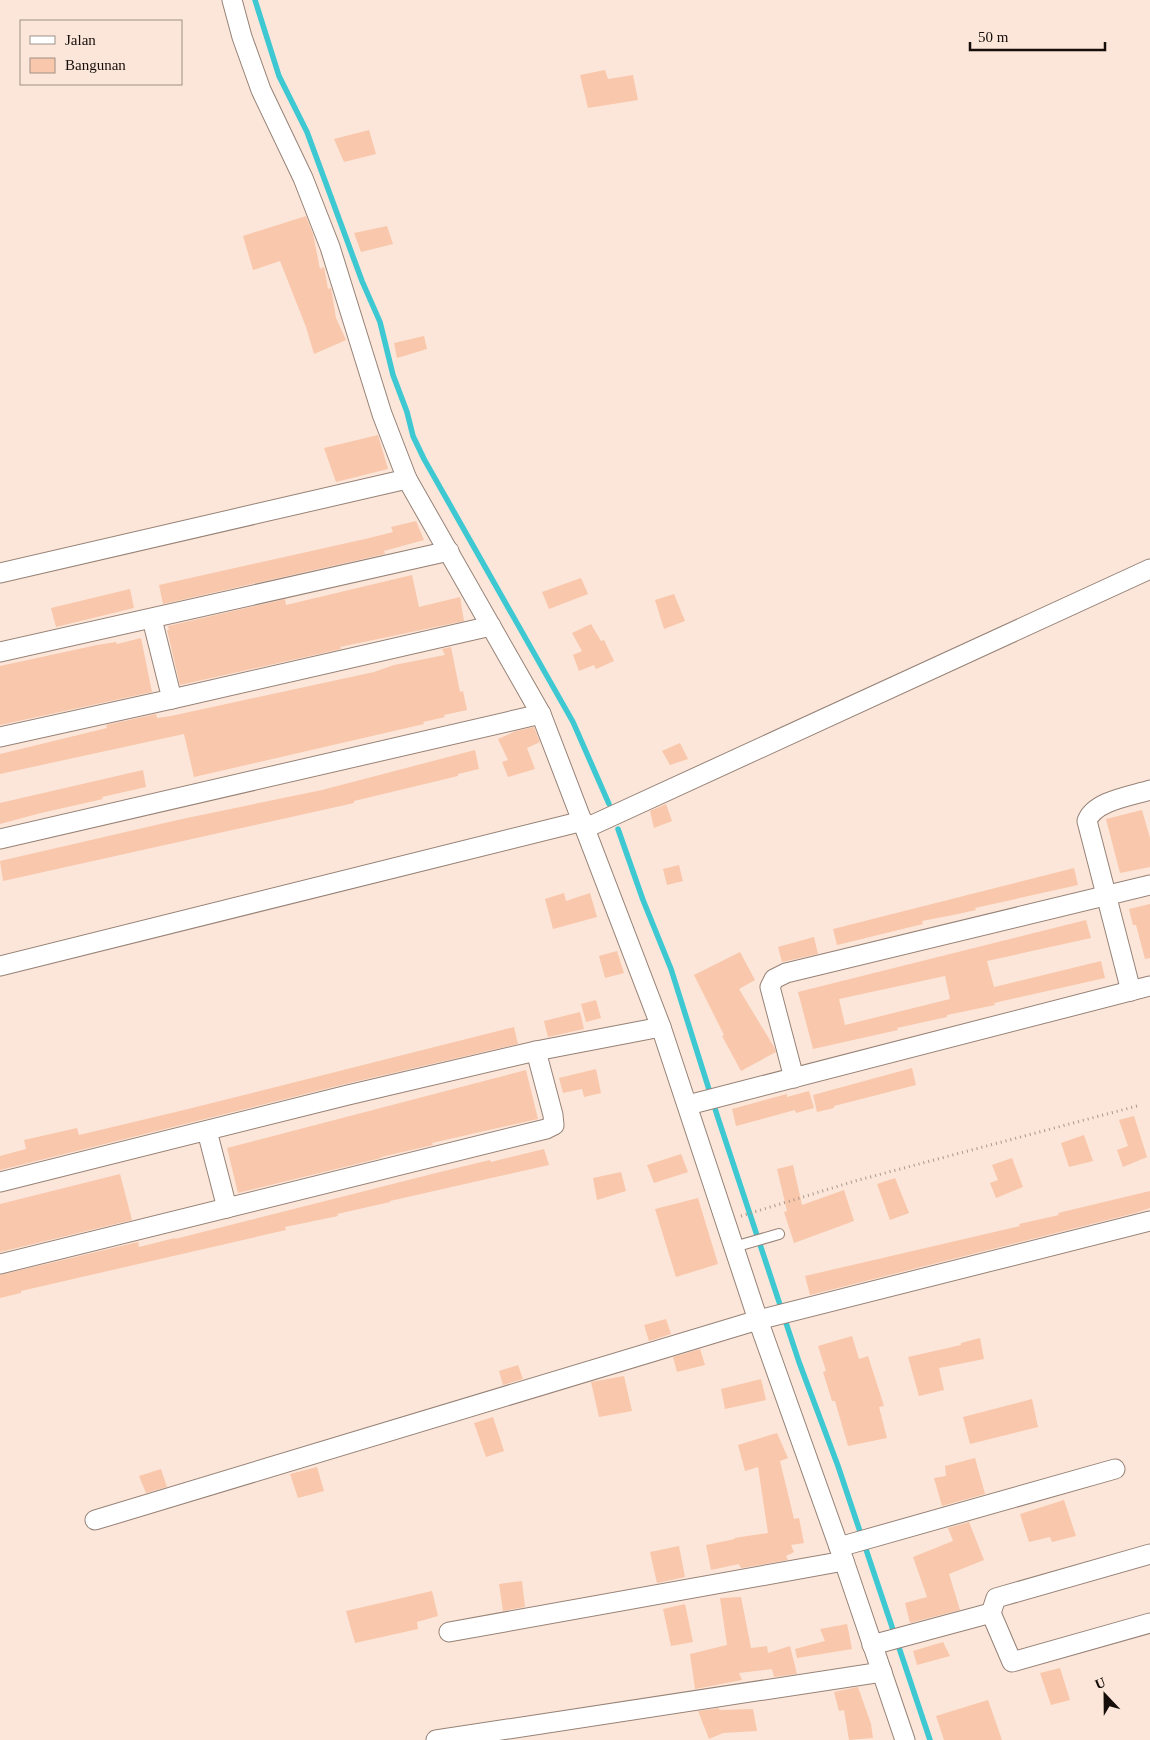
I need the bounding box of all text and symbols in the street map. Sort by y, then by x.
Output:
legend [20,20,182,85]
scale bar [970,20,1105,52]
text: 50 m [978,29,1009,45]
text: Jalan [65,32,96,48]
text: Bangunan [65,57,126,73]
north arrow [1080,1670,1130,1720]
text: U [1093,1675,1108,1692]

